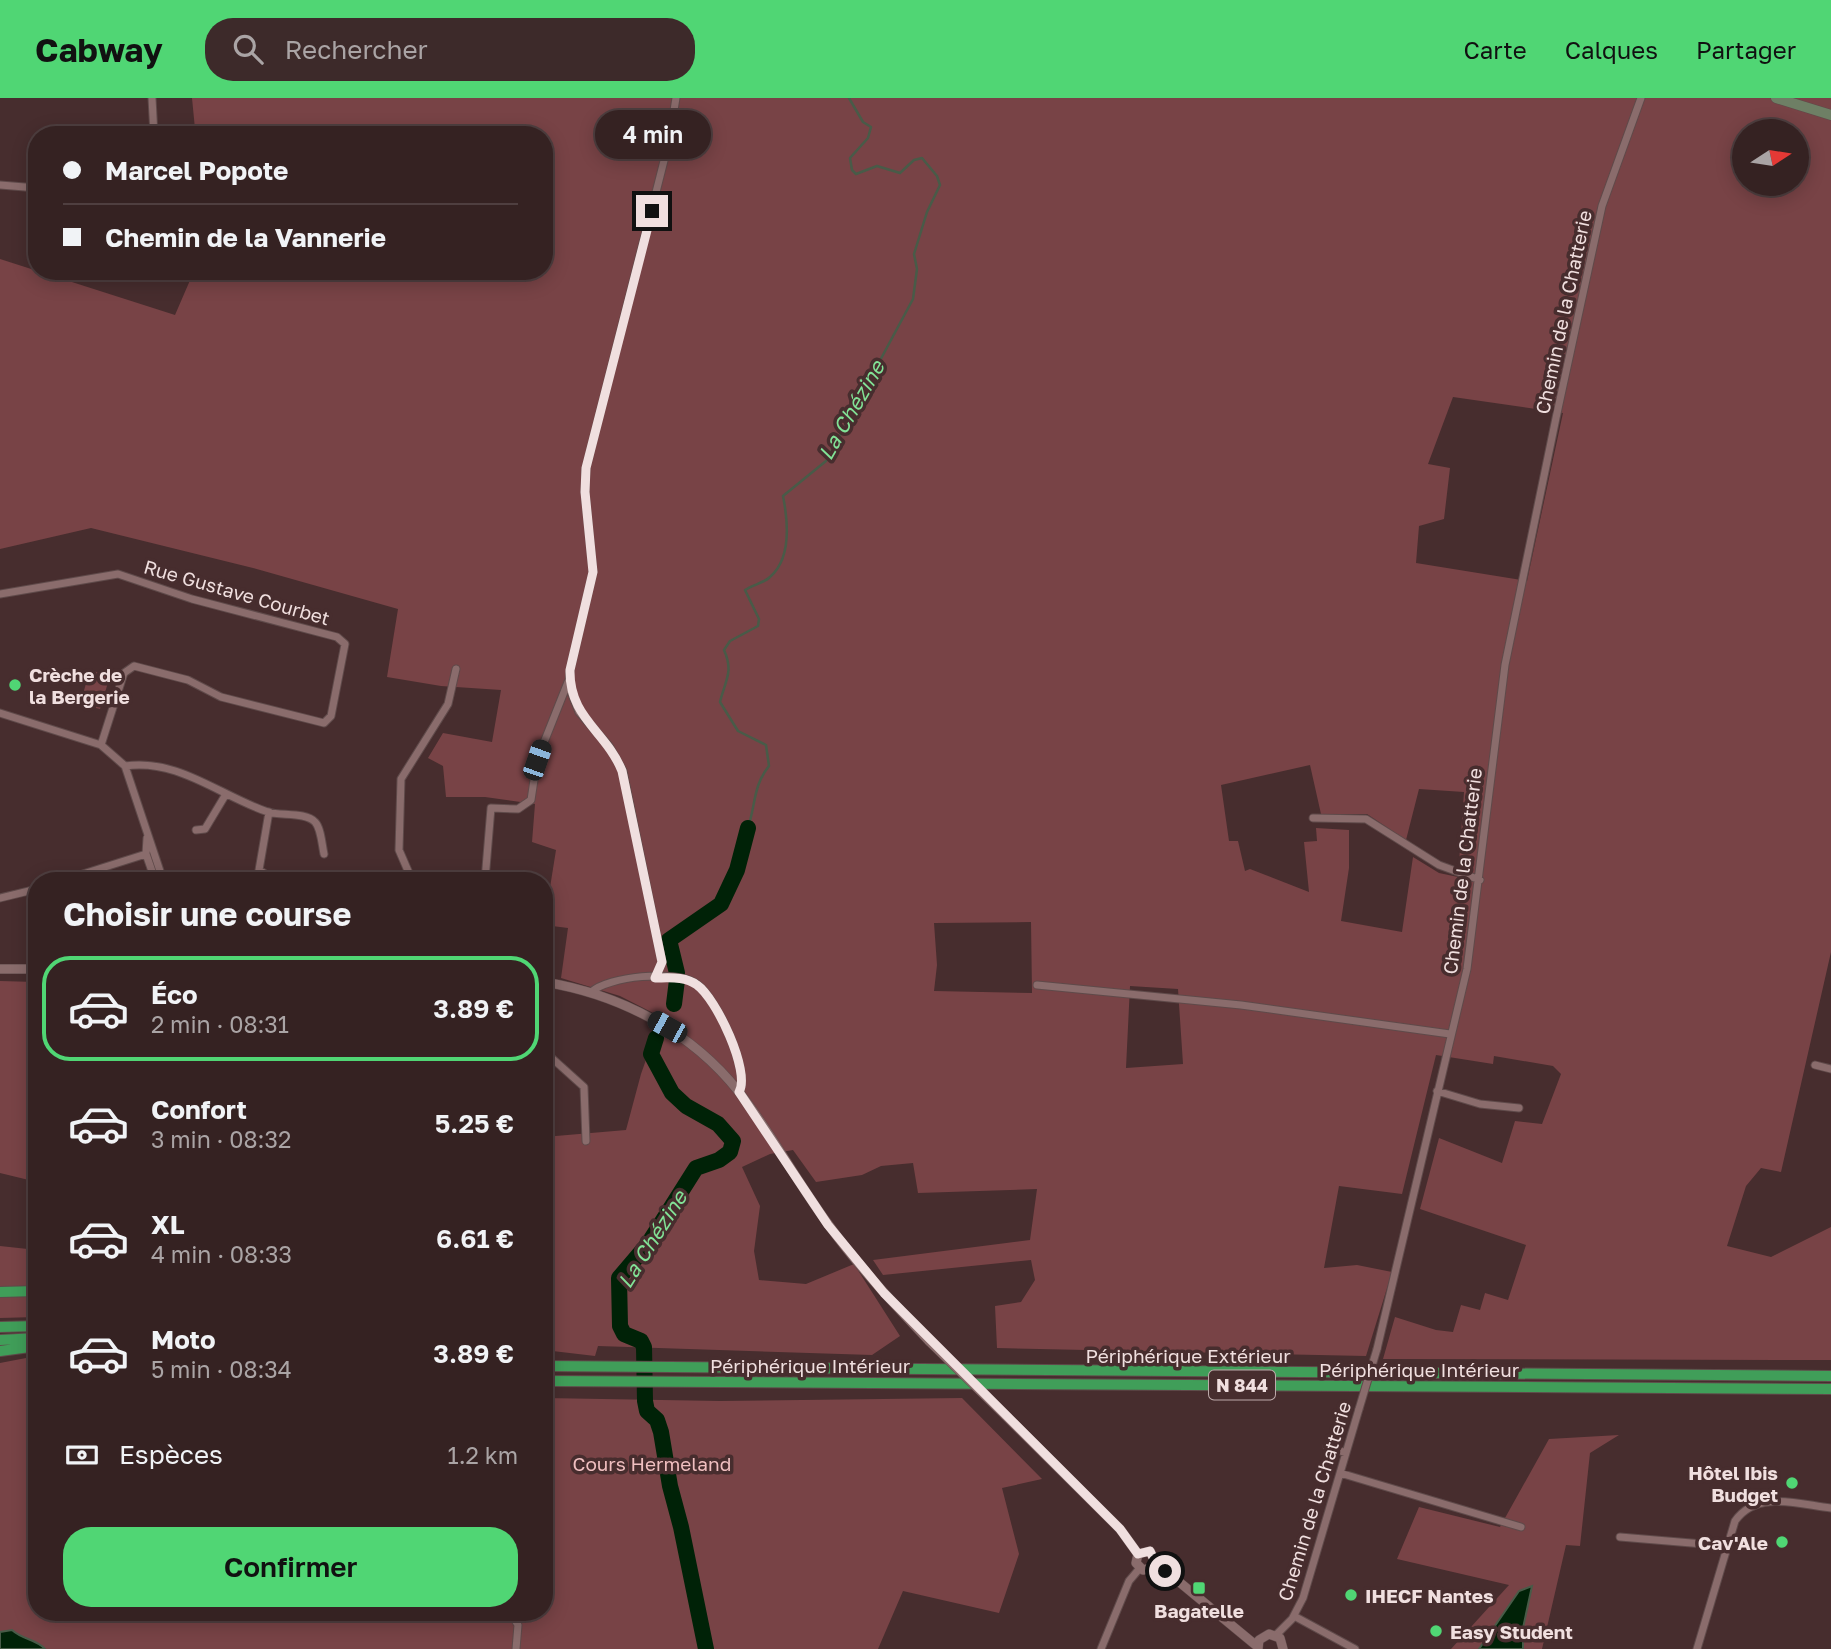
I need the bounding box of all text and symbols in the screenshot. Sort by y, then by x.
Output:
search box [205,18,695,81]
text: Cabway [35,30,163,69]
icon: search [229,30,267,68]
text: Rechercher [285,34,428,65]
text: Carte [1463,35,1527,64]
text: Calques [1565,35,1658,64]
text: Partager [1696,35,1796,64]
callout: 4 min [594,109,710,158]
north arrow [1732,119,1810,196]
map controls [1732,119,1809,196]
text: 4 min [623,120,683,148]
text: Marcel Popote [105,155,288,186]
route end [636,195,668,227]
street label: Chemin de la Chatterie [1530,208,1596,416]
text: Chemin de la Vannerie [105,222,386,253]
water label: La Chézine [812,354,891,464]
street label: Rue Gustave Courbet [141,554,333,630]
place label: Crèche de la Bergerie [29,663,130,708]
marker: Crèche de la Bergerie [7,677,23,693]
car [521,737,554,783]
street label: Chemin de la Chatterie [1438,767,1486,975]
text: Choisir une course [63,895,351,933]
icon: car [67,977,130,1040]
text: Éco [151,979,198,1010]
text: 3.89 € [433,993,514,1024]
car [644,1008,691,1046]
text: 2 min · 08:31 [151,1010,289,1038]
icon: car [67,1092,130,1155]
text: Confort [151,1094,247,1125]
text: 5.25 € [435,1108,514,1139]
text: 3 min · 08:32 [151,1125,291,1153]
water label: La Chézine [612,1184,693,1293]
icon: car [67,1207,130,1270]
text: XL [151,1209,185,1240]
text: 6.61 € [436,1223,514,1254]
text: 4 min · 08:33 [151,1240,292,1268]
icon: car [67,1322,130,1385]
text: Moto [151,1324,216,1355]
text: 3.89 € [433,1338,514,1369]
street label: Périphérique Extérieur [1085,1344,1291,1367]
street label: Périphérique Intérieur [710,1354,911,1377]
text: 5 min · 08:34 [151,1355,292,1383]
street label: Périphérique Intérieur [1319,1358,1520,1381]
road number: N 844 [1209,1370,1275,1400]
street label: Chemin de la Chatterie [1273,1398,1355,1604]
icon: cash [63,1436,101,1474]
text: Espèces [119,1439,223,1470]
text: 1.2 km [448,1441,518,1469]
park label: Cours Hermeland [573,1452,731,1475]
place label: Hôtel Ibis Budget [1688,1461,1778,1506]
marker: Hôtel Ibis Budget [1784,1475,1800,1491]
button: Confirmer [63,1527,518,1607]
place label: Cav'Ale [1698,1531,1768,1554]
marker: Cav'Ale [1774,1534,1790,1550]
route start [1149,1555,1181,1587]
marker: Bagatelle [1191,1580,1207,1596]
place label: IHECF Nantes [1365,1584,1494,1607]
marker: IHECF Nantes [1343,1587,1359,1603]
place label: Bagatelle [1154,1599,1244,1622]
place label: Easy Student [1450,1620,1573,1643]
marker: Easy Student [1428,1623,1444,1639]

